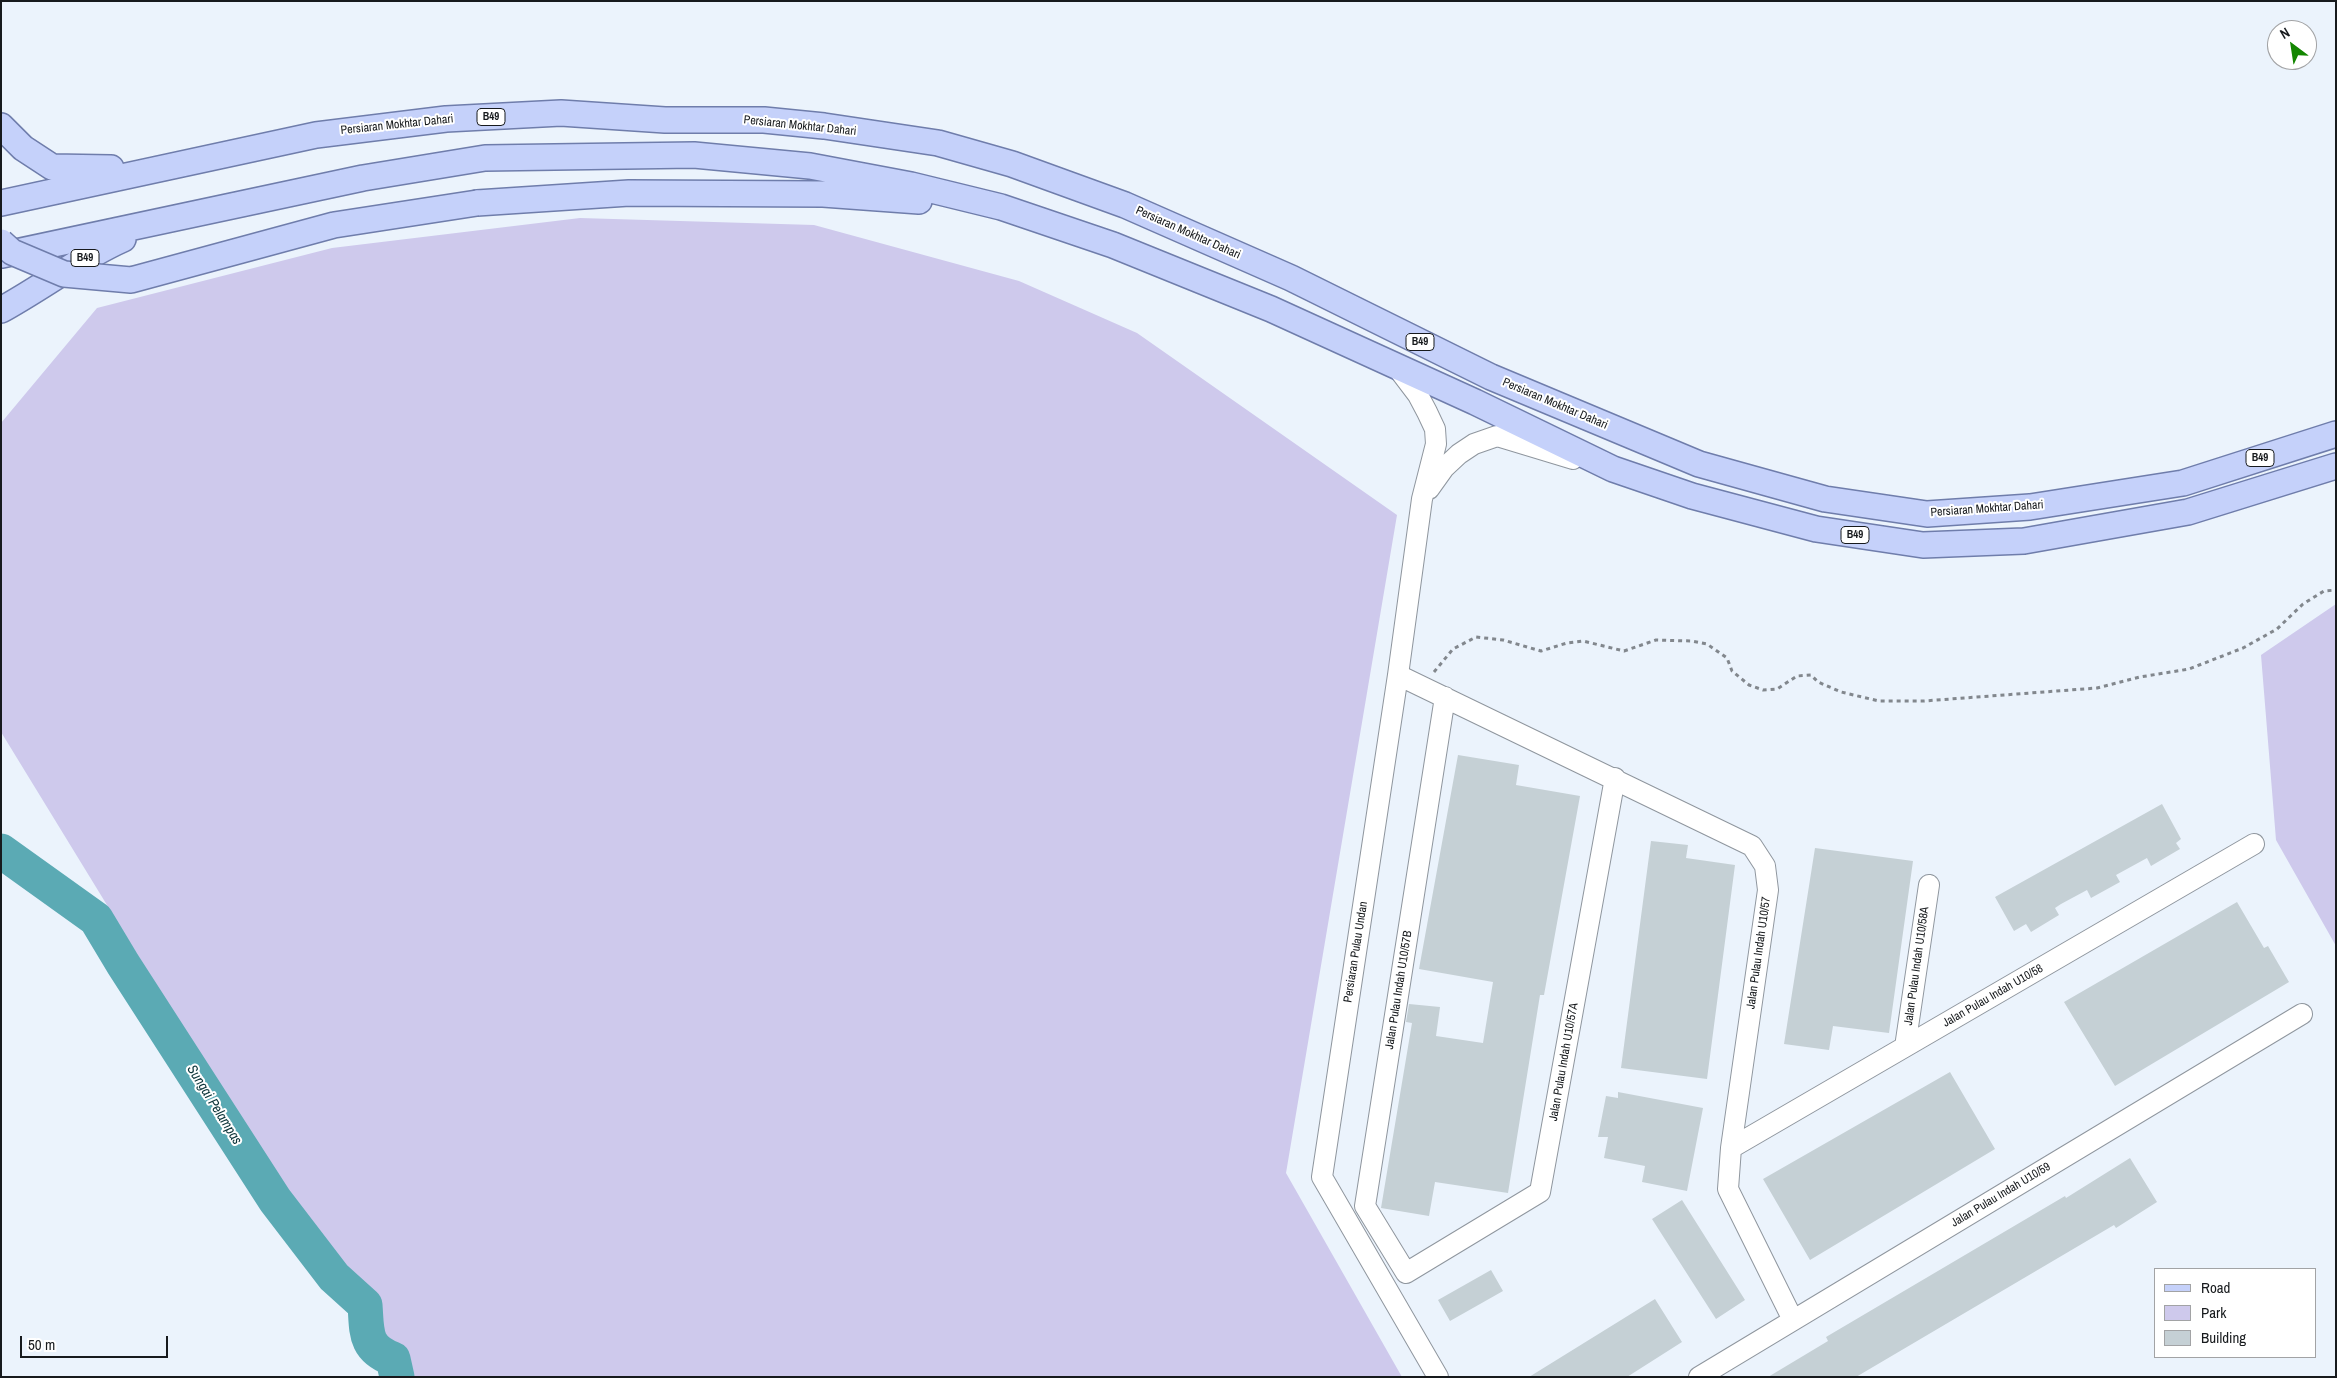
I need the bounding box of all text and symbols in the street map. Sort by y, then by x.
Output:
north arrow [2267,20,2317,70]
text: N [2277,23,2293,43]
road number: B49 [477,108,505,125]
street label: Persiaran Mokhtar Dahari [340,112,454,138]
street label: Persiaran Mokhtar Dahari [743,113,857,139]
street label: Persiaran Mokhtar Dahari [1133,203,1243,263]
road number: B49 [71,250,99,266]
road number: B49 [1406,334,1434,351]
street label: Persiaran Mokhtar Dahari [1500,375,1610,433]
road number: B49 [2246,449,2274,466]
street label: Persiaran Mokhtar Dahari [1930,498,2044,520]
road number: B49 [1841,526,1869,544]
street label: Jalan Pulau Indah U10/57 [1744,896,1774,1010]
street label: Persiaran Pulau Undan [1341,900,1371,1004]
street label: Jalan Pulau Indah U10/58A [1902,906,1932,1026]
street label: Jalan Pulau Indah U10/57B [1383,930,1415,1050]
street label: Jalan Pulau Indah U10/58 [1940,961,2046,1031]
street label: Jalan Pulau Indah U10/57A [1547,1002,1581,1122]
water label: Sungai Pelampas [183,1062,245,1148]
street label: Jalan Pulau Indah U10/59 [1949,1160,2053,1230]
legend [2154,1268,2317,1358]
text: Road [2201,1277,2230,1298]
text: Park [2201,1302,2226,1323]
scale bar [22,1326,170,1358]
text: Building [2201,1327,2246,1348]
text: 50 m [28,1334,55,1355]

